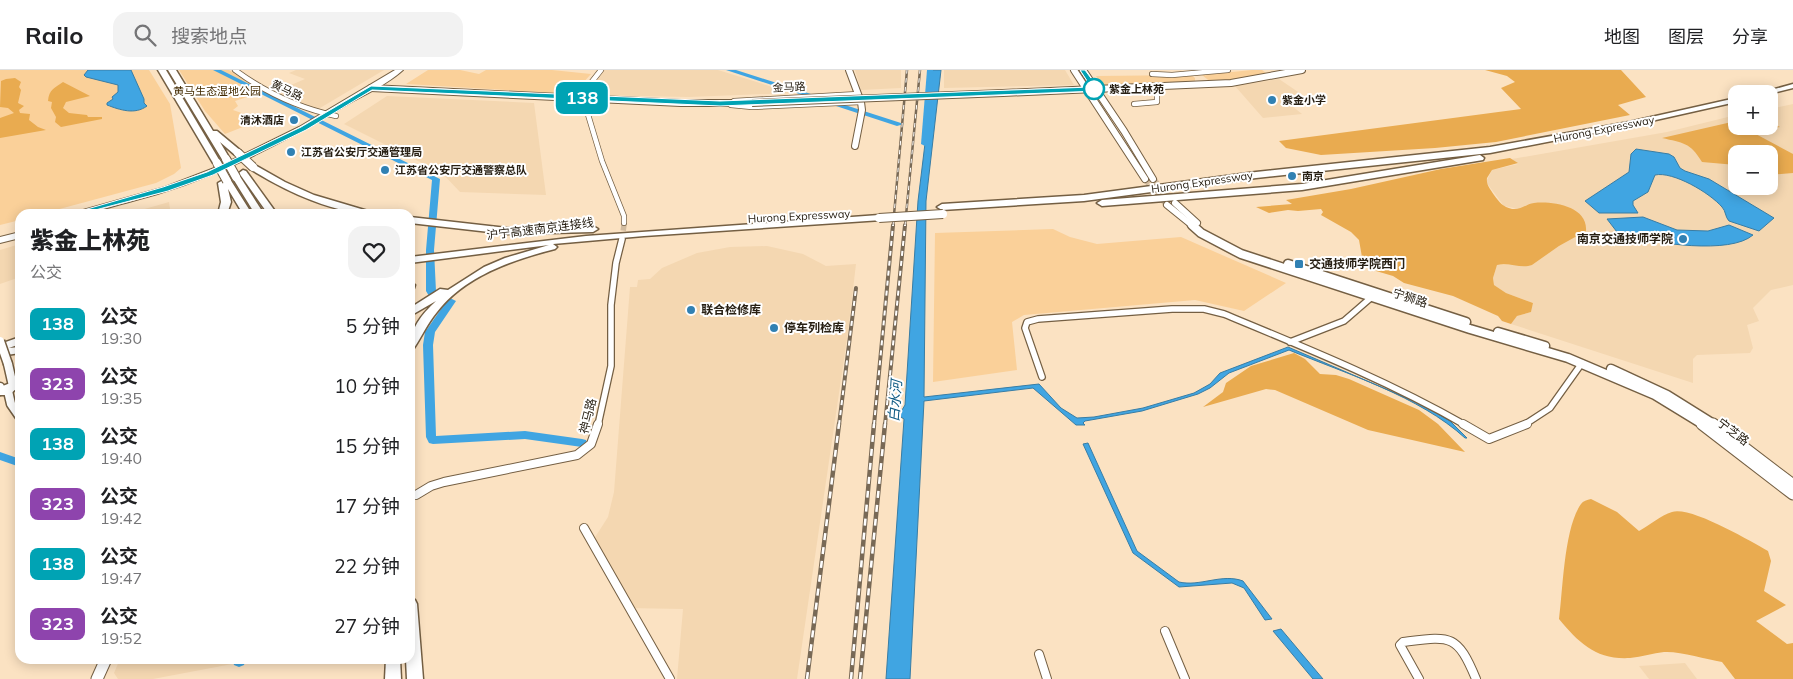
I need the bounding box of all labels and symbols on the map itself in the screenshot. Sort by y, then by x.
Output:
street label: 黄马路 [269,77,305,103]
marker: 紫金上林苑 [1083,78,1105,100]
street label: 金马路 [772,79,806,95]
line badge: 138 [553,82,611,114]
place label: 紫金上林苑 [1109,82,1164,96]
park label: 黄马生态湿地公园 [173,84,261,98]
place label: 紫金小学 [1282,93,1326,107]
marker: 紫金小学 [1266,94,1278,106]
street label: Hurong Expressway [1552,112,1656,146]
place label: 清沐酒店 [240,113,284,127]
marker: 清沐酒店 [288,114,300,126]
place label: 江苏省公安厅交通管理局 [301,145,422,159]
marker: 江苏省公安厅交通管理局 [285,146,297,158]
place label: 江苏省公安厅交通警察总队 [395,163,527,177]
marker: 江苏省公安厅交通警察总队 [379,164,391,176]
street label: Hurong Expressway [1150,168,1254,196]
place label: 南京 [1302,169,1324,183]
marker: 南京 [1286,170,1298,182]
street label: Hurong Expressway [747,206,851,226]
street label: 沪宁高速南京连接线 [485,214,594,243]
place label: 南京交通技师学院 [1577,231,1673,246]
marker: 南京交通技师学院 [1677,233,1689,245]
place label: 交通技师学院西门 [1309,256,1405,271]
marker: 交通技师学院西门 [1293,258,1305,270]
street label: 宁狮路 [1391,285,1430,310]
place label: 联合检修库 [701,302,761,317]
marker: 联合检修库 [685,304,697,316]
place label: 停车列检库 [784,320,844,335]
marker: 停车列检库 [768,322,780,334]
water label: 白水河 [885,376,906,423]
street label: 神马路 [576,397,599,435]
street label: 宁芝路 [1714,415,1752,448]

